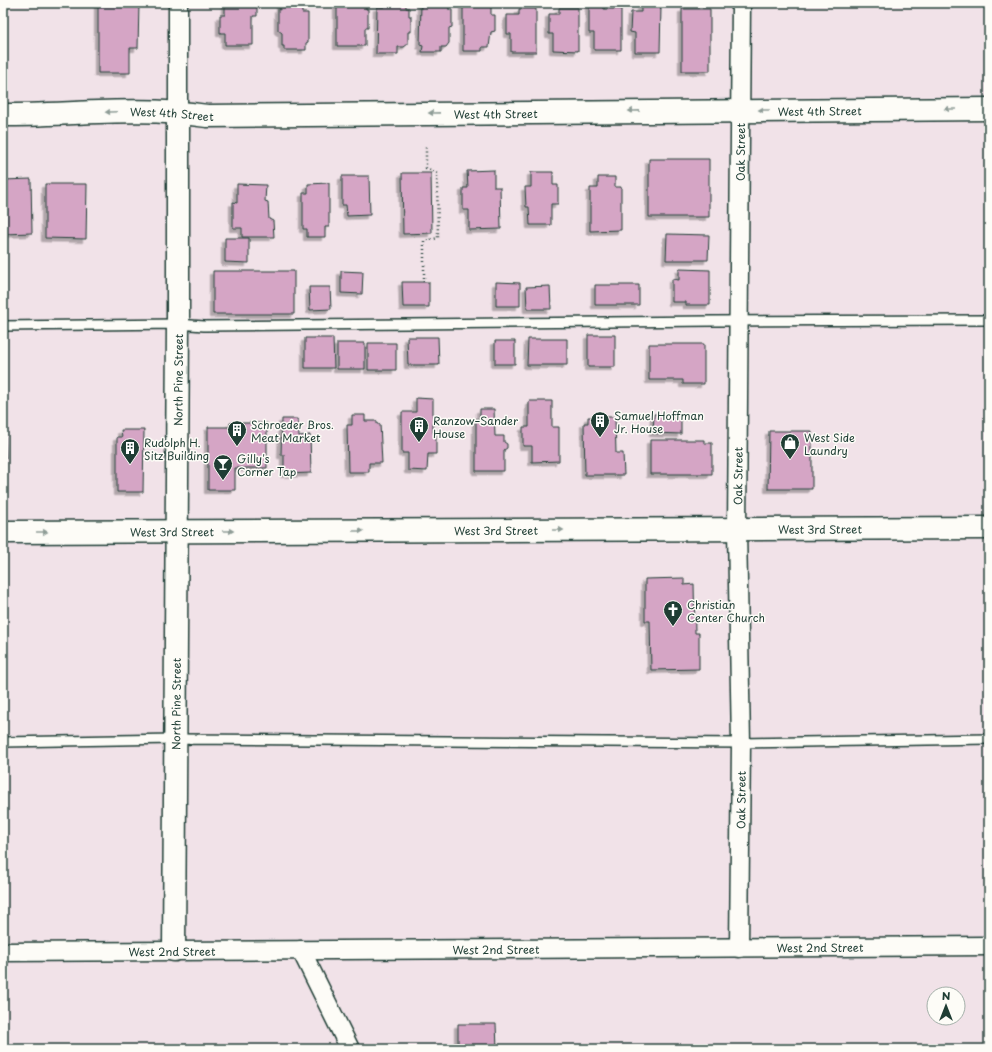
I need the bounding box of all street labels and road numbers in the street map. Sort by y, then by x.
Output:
street label: West 4th Street [778,102,862,119]
street label: West 4th Street [130,103,214,125]
street label: West 4th Street [454,105,538,122]
street label: Oak Street [731,122,749,181]
street label: North Pine Street [169,334,186,426]
street label: Oak Street [729,446,746,505]
street label: West 3rd Street [778,520,862,537]
street label: West 3rd Street [454,521,538,539]
street label: West 3rd Street [130,523,214,540]
street label: North Pine Street [167,658,184,750]
street label: Oak Street [732,770,749,829]
street label: West 2nd Street [776,938,864,956]
street label: West 2nd Street [452,940,540,958]
street label: West 2nd Street [128,942,216,960]

